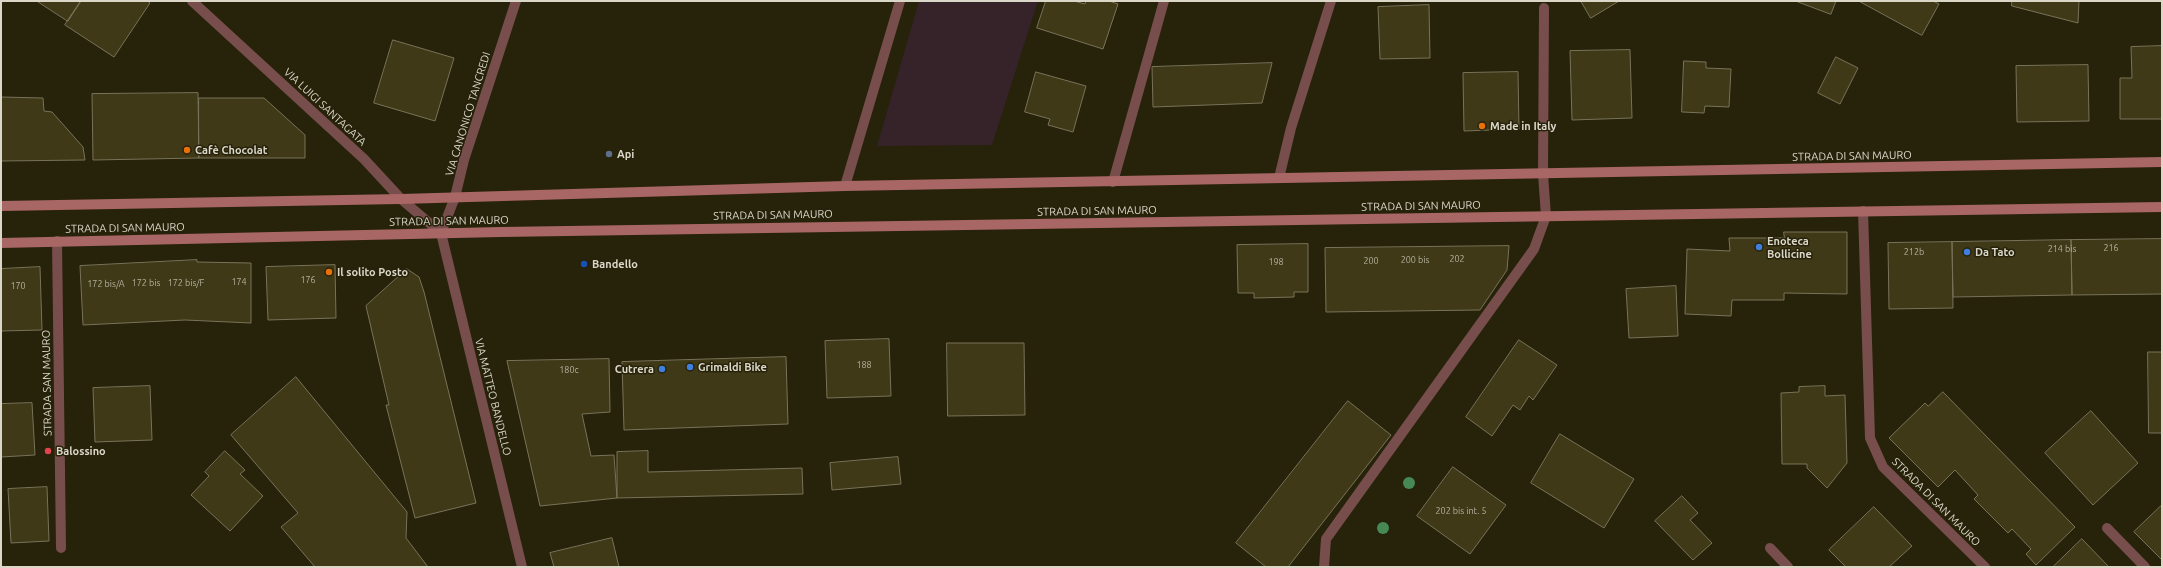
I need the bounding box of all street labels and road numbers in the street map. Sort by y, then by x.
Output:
street label: VIA CANONICO TANCREDI [443,50,493,178]
street label: VIA LUIGI SANTAGATA [281,65,369,149]
street label: STRADA DI SAN MAURO [1792,148,1912,164]
street label: STRADA DI SAN MAURO [1361,198,1481,214]
street label: STRADA DI SAN MAURO [1037,203,1157,219]
street label: STRADA DI SAN MAURO [713,207,833,223]
street label: STRADA DI SAN MAURO [389,213,509,229]
street label: STRADA DI SAN MAURO [65,220,185,236]
street label: STRADA SAN MAURO [39,330,55,436]
street label: VIA MATTEO BANDELLO [472,337,514,457]
street label: STRADA DI SAN MAURO [1889,455,1983,549]

